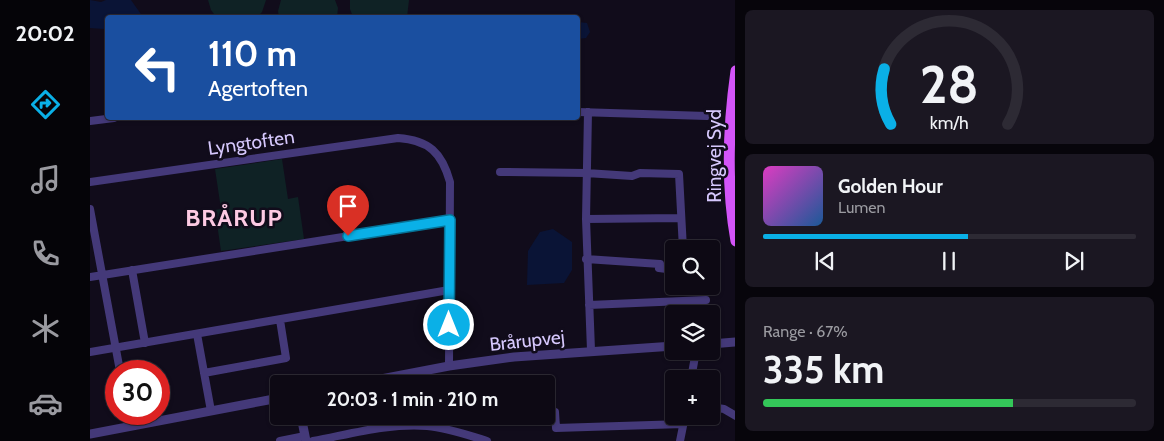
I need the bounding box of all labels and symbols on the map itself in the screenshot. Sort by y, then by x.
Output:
street label: Ringvej Syd [703,109,726,203]
street label: Lyngtoften [206,125,296,160]
pin [327,185,369,236]
district label: BRÅRUP [185,203,283,232]
position arrow [422,298,474,350]
street label: Brårupvej [488,325,566,356]
speed limit sign: 30 [105,360,170,425]

